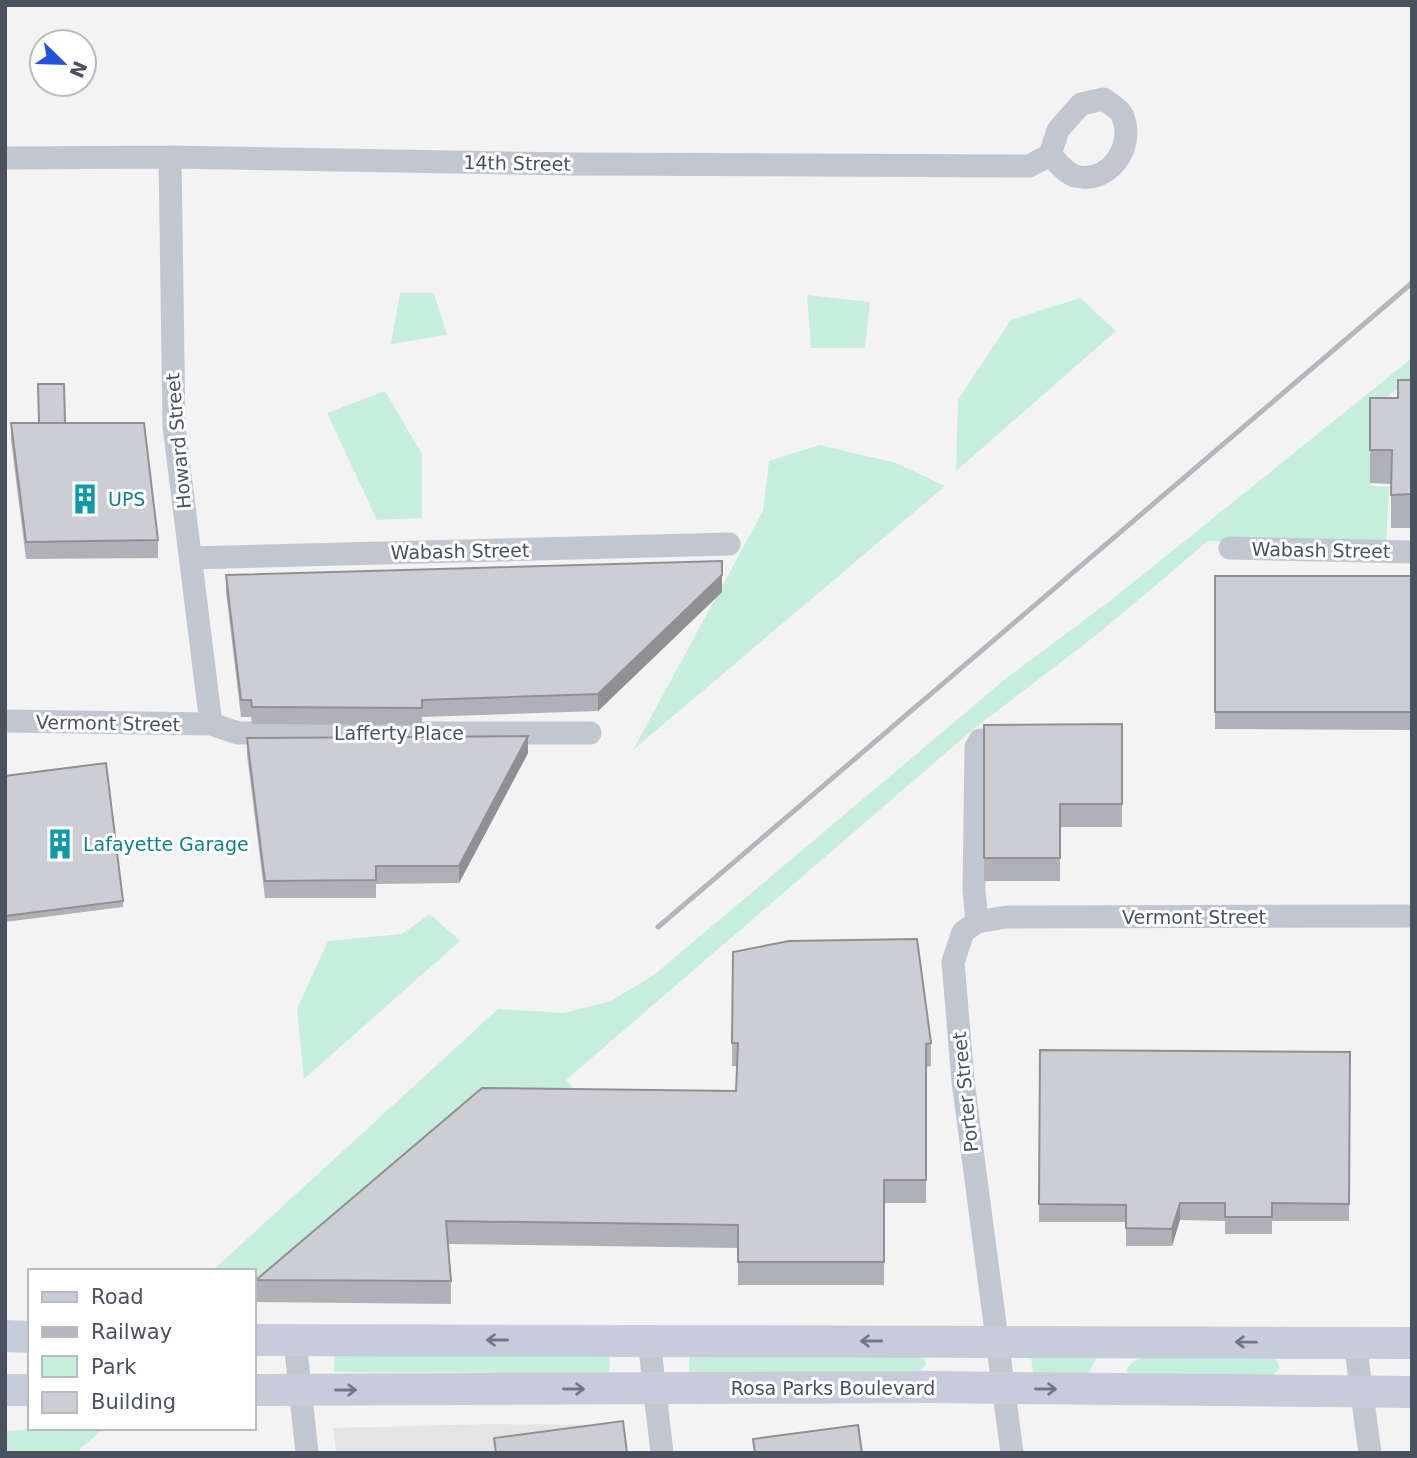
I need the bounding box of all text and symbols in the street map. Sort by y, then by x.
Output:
north arrow [28,28,98,98]
text: N [65,58,92,81]
street label: 14th Street [463,151,571,175]
street label: Howard Street [161,372,195,510]
building icon: UPS [68,482,102,516]
place label: UPS [108,488,145,510]
street label: Wabash Street [1251,538,1391,562]
street label: Wabash Street [390,539,530,563]
street label: Vermont Street [36,711,180,735]
street label: Lafferty Place [334,722,464,744]
building icon: Lafayette Garage [43,827,77,861]
place label: Lafayette Garage [83,833,249,855]
street label: Vermont Street [1122,906,1266,928]
street label: Porter Street [948,1031,982,1153]
legend [28,1269,256,1430]
text: Road [91,1285,144,1309]
text: Railway [91,1320,172,1344]
one-way arrow [485,1333,508,1347]
one-way arrow [860,1334,883,1348]
one-way arrow [1234,1335,1257,1349]
text: Park [91,1355,137,1379]
street label: Rosa Parks Boulevard [731,1377,935,1399]
one-way arrow [562,1382,585,1396]
one-way arrow [1035,1382,1058,1396]
one-way arrow [335,1383,358,1397]
text: Building [91,1390,176,1414]

